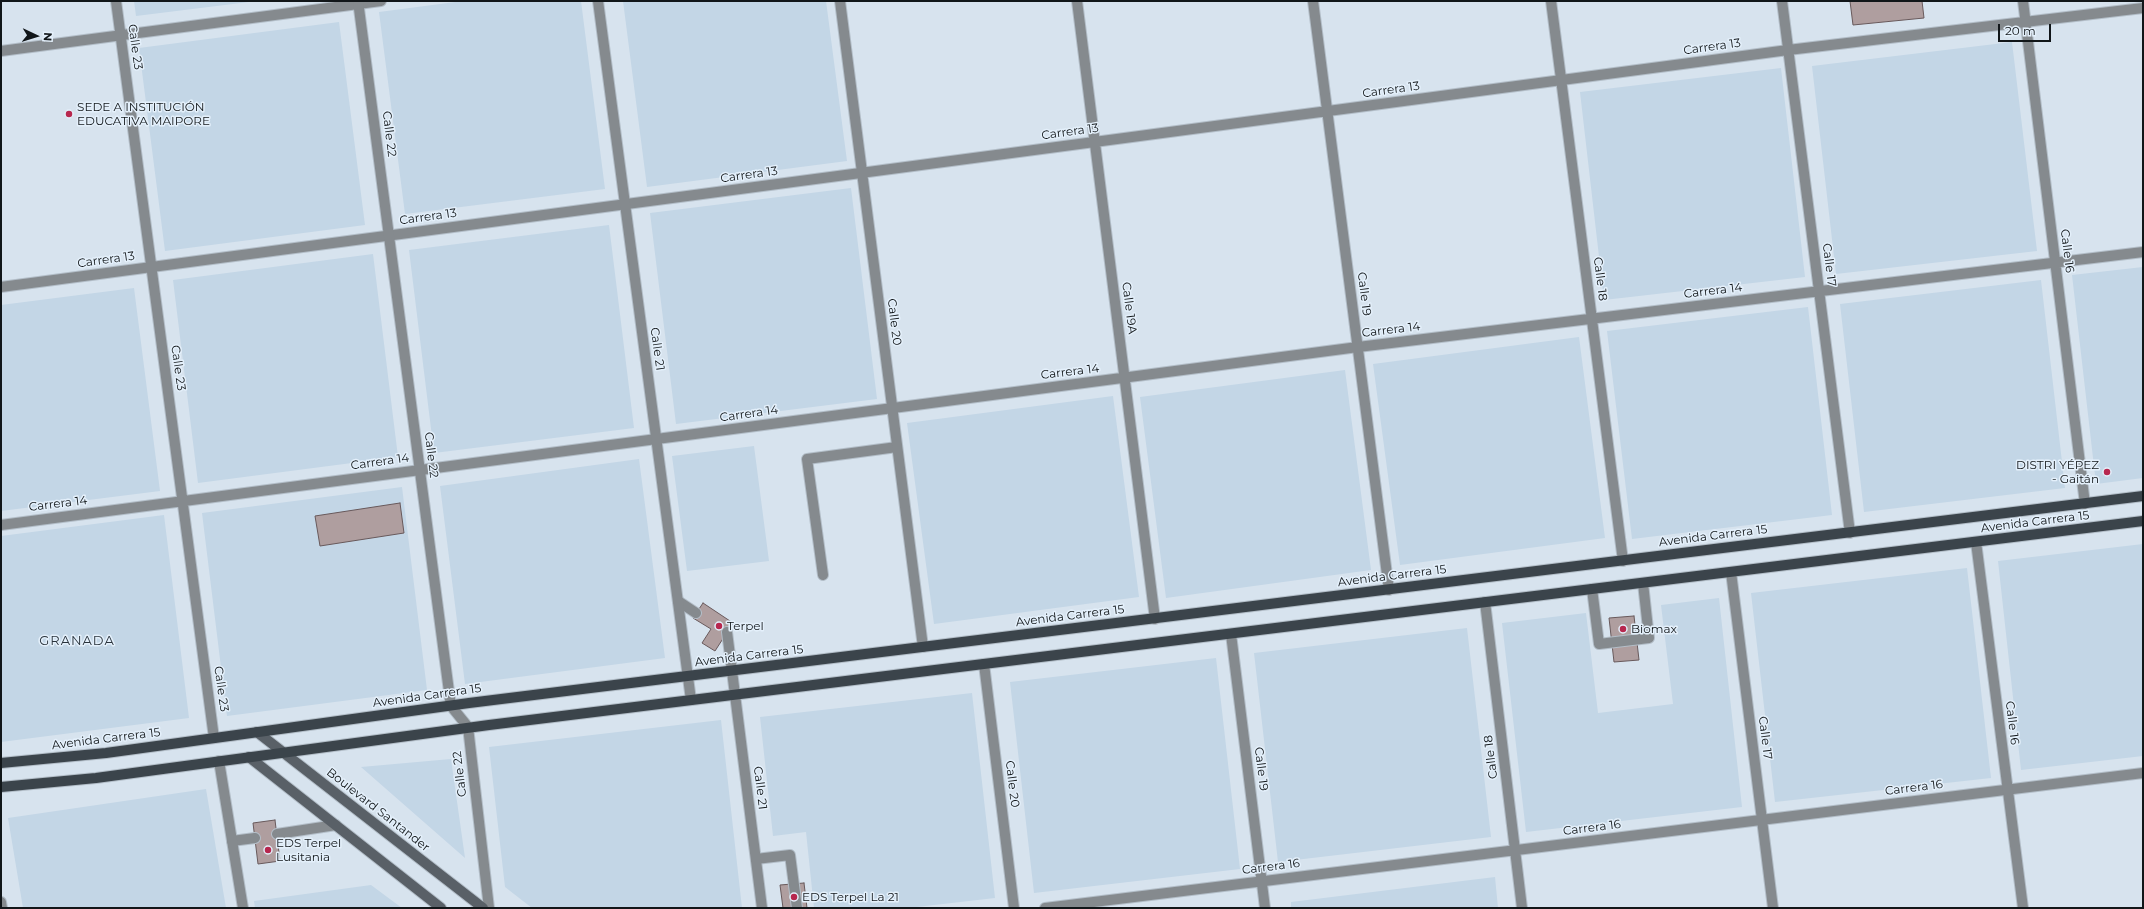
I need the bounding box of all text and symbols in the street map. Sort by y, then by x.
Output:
north arrow [16,16,56,56]
scale bar [2000,16,2053,42]
street label: Calle 23 [125,23,145,71]
text: 20 m [2005,23,2036,38]
text: N [41,32,55,42]
street label: Carrera 13 [1682,36,1742,58]
street label: Carrera 13 [1361,79,1421,101]
place label: SEDE A INSTITUCIÓN EDUCATIVA MAIPORE [77,100,210,128]
marker: SEDE A INSTITUCIÓN EDUCATIVA MAIPORE [64,109,74,119]
street label: Calle 22 [379,110,399,158]
street label: Carrera 13 [1040,121,1100,143]
street label: Carrera 13 [719,164,779,186]
street label: Carrera 13 [398,206,458,228]
street label: Calle 16 [2057,228,2077,274]
street label: Calle 17 [1819,242,1839,288]
street label: Carrera 13 [76,249,136,271]
street label: Calle 18 [1590,256,1610,302]
street label: Calle 19 [1354,271,1374,317]
street label: Carrera 14 [1683,280,1743,302]
street label: Calle 19A [1119,281,1139,335]
street label: Calle 20 [884,298,904,346]
street label: Carrera 14 [1361,319,1421,341]
street label: Calle 21 [647,326,667,372]
street label: Calle 23 [168,344,188,392]
street label: Carrera 14 [1040,361,1100,383]
street label: Carrera 14 [719,403,779,425]
street label: Calle 22 [421,431,441,479]
street label: Carrera 14 [350,451,410,473]
place label: DISTRI YÉPEZ - Gaitán [2016,458,2099,486]
marker: DISTRI YÉPEZ - Gaitán [2102,467,2112,477]
street label: Carrera 14 [28,493,88,515]
street label: Avenida Carrera 15 [1980,508,2090,536]
street label: Avenida Carrera 15 [1658,522,1768,550]
street label: Avenida Carrera 15 [1337,562,1447,590]
street label: Avenida Carrera 15 [1015,602,1125,630]
place label: Terpel [727,619,764,633]
marker: Terpel [714,621,724,631]
place label: Biomax [1631,622,1677,636]
marker: Biomax [1618,624,1628,634]
district label: GRANADA [39,633,115,649]
street label: Avenida Carrera 15 [694,642,804,670]
street label: Calle 23 [211,665,231,713]
street label: Avenida Carrera 15 [372,681,482,711]
street label: Calle 16 [2002,700,2022,746]
street label: Calle 17 [1755,715,1775,761]
street label: Avenida Carrera 15 [51,725,161,753]
street label: Calle 18 [1481,734,1501,780]
street label: Calle 19 [1251,746,1271,792]
street label: Calle 22 [450,750,470,798]
street label: Calle 20 [1002,760,1022,808]
street label: Boulevard Santander [324,765,432,855]
street label: Calle 21 [750,766,770,810]
street label: Carrera 16 [1884,777,1944,799]
street label: Carrera 16 [1562,817,1622,839]
place label: EDS Terpel Lusitania [276,836,341,864]
marker: EDS Terpel Lusitania [263,845,273,855]
street label: Carrera 16 [1241,856,1301,878]
place label: EDS Terpel La 21 [802,890,899,904]
marker: EDS Terpel La 21 [789,892,799,902]

